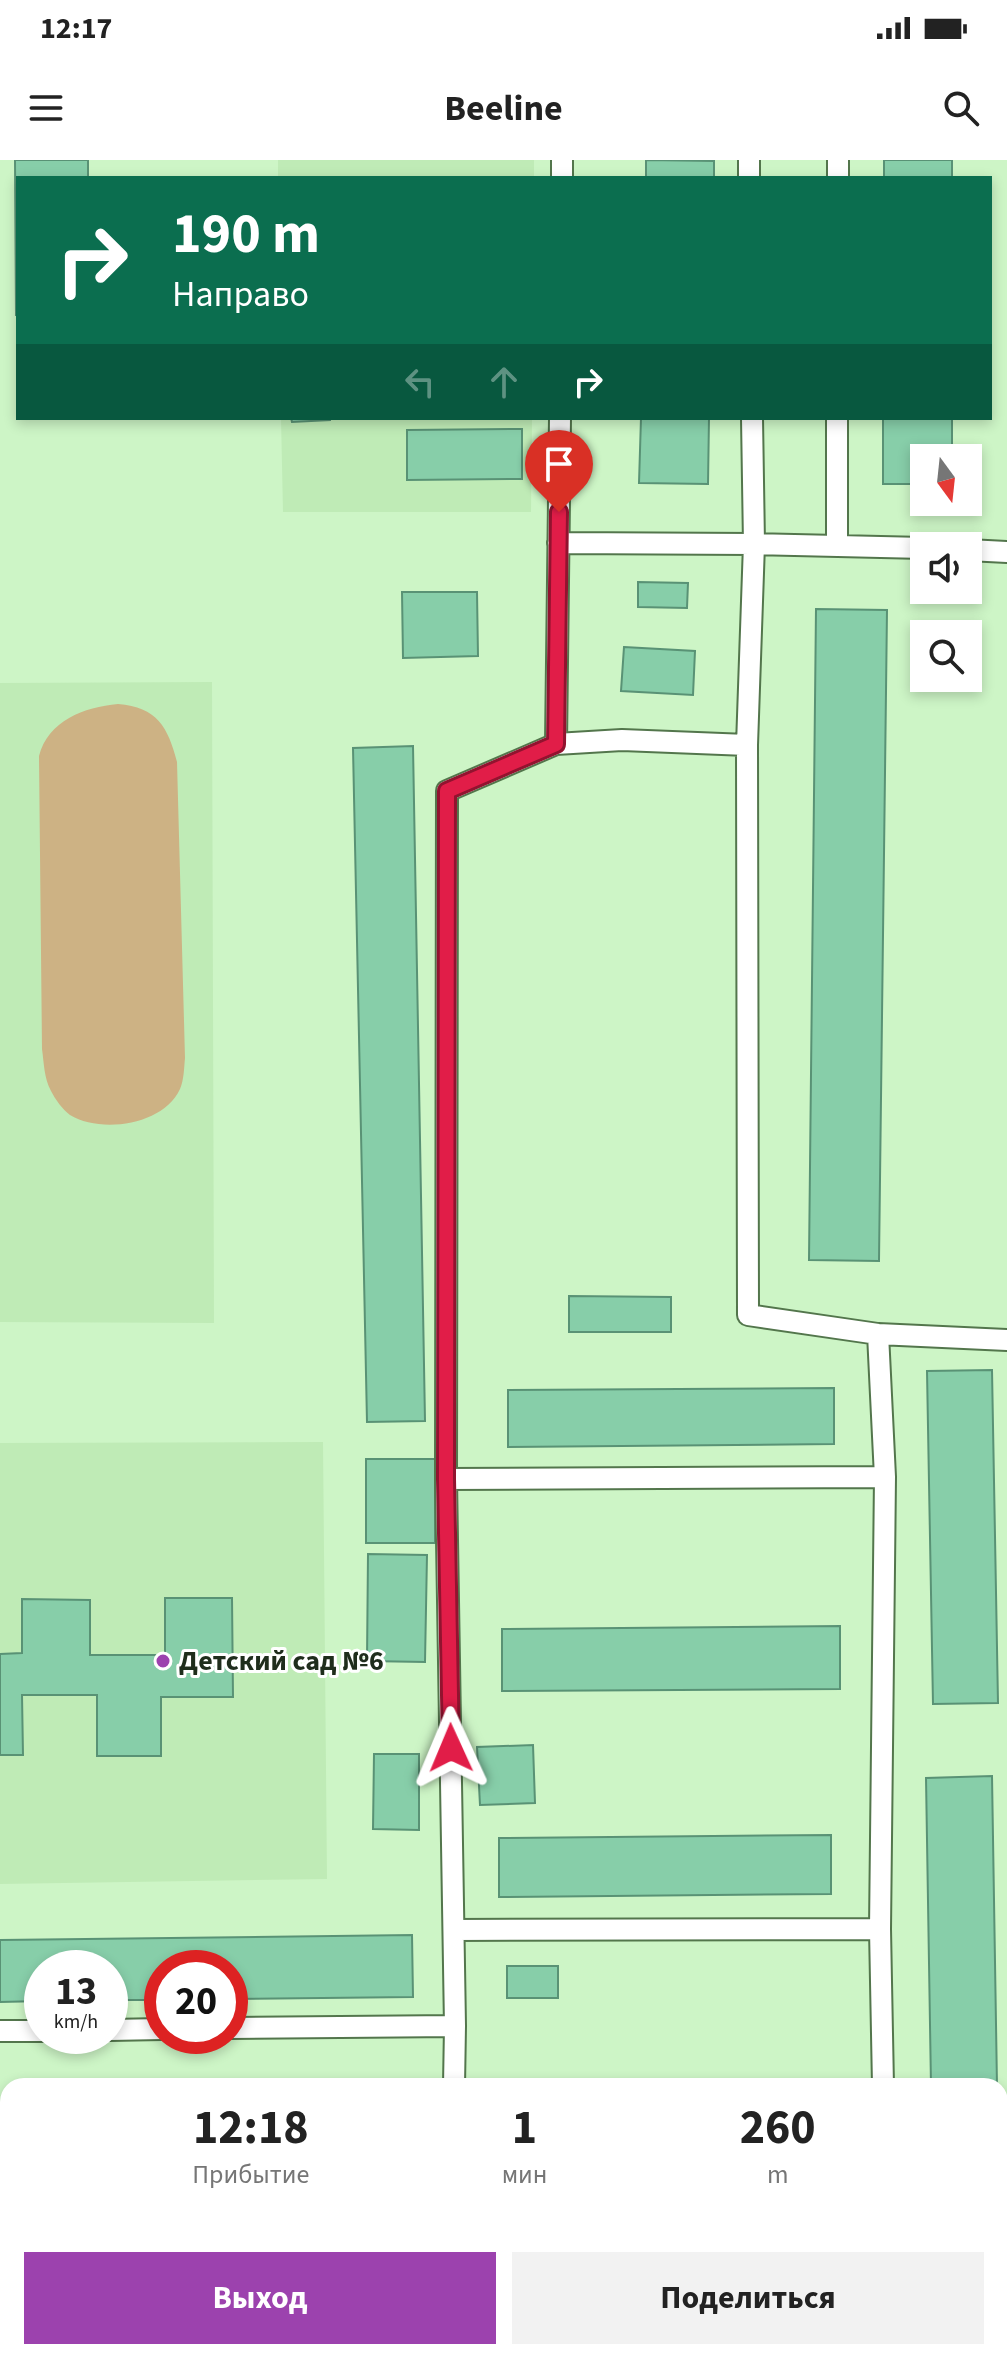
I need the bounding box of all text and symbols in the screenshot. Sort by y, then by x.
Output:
text: 12:17 [40,7,112,50]
text: Beeline [444,83,563,134]
icon: menu [24,86,68,130]
icon: search [939,86,983,130]
text: 190 m [172,195,320,274]
icon: right [40,208,144,312]
text: Направо [172,269,309,320]
icon: left [398,360,442,404]
icon: ahead [482,360,526,404]
icon: right [566,360,610,404]
pin [525,430,593,512]
icon: arrive [537,442,581,486]
north arrow [910,444,982,516]
map controls [910,444,982,692]
button: sound [910,532,982,604]
button: search [910,620,982,692]
place label: Детский сад №6 [179,1641,384,1681]
marker: Детский сад №6 [154,1652,172,1670]
position arrow [409,1706,493,1790]
speed limit sign: 20 [144,1950,248,2054]
text: 13 [55,1963,97,2020]
text: km/h [54,2008,98,2036]
text: 12:18 [193,2094,309,2162]
text: 1 [512,2094,537,2162]
text: 260 [740,2094,816,2162]
text: Прибытие [192,2156,309,2193]
text: мин [502,2156,547,2193]
text: m [767,2156,788,2193]
button: Выход [24,2252,496,2344]
button: Поделиться [512,2252,984,2344]

